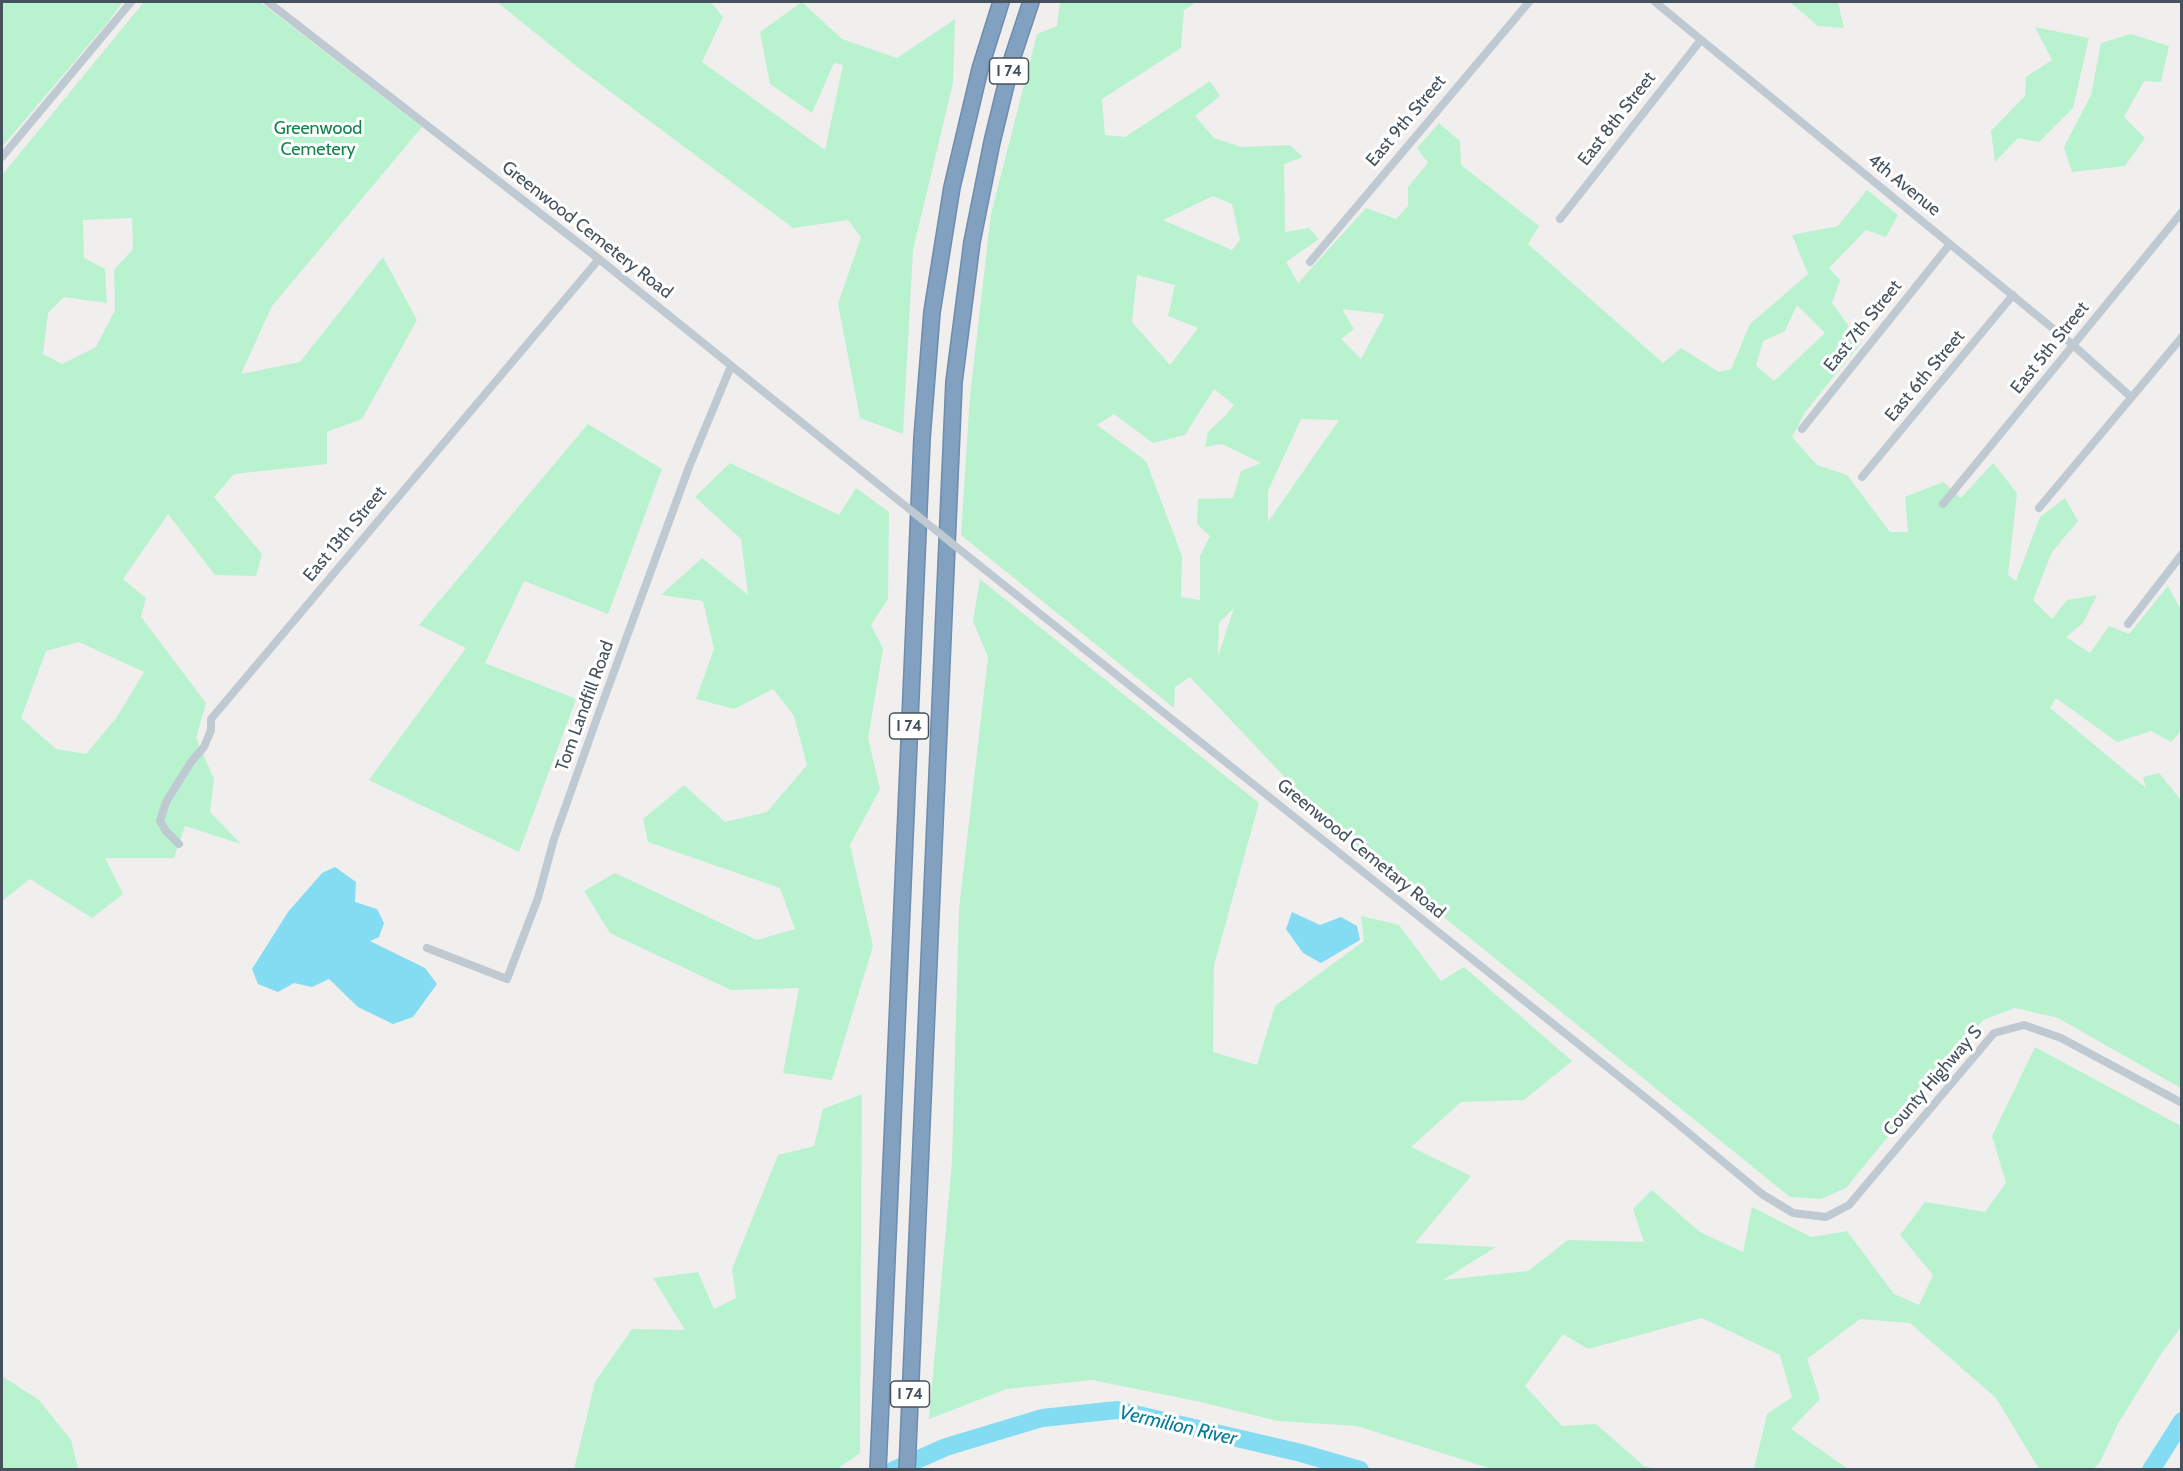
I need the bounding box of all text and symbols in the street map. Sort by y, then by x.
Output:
road number: I 74 [990,58,1028,84]
street label: East 8th Street [1574,68,1660,170]
street label: East 9th Street [1362,71,1450,171]
park label: Greenwood Cemetery [274,118,362,160]
street label: 4th Avenue [1863,149,1945,221]
street label: Greenwood Cemetery Road [497,157,677,303]
street label: East 7th Street [1820,276,1906,376]
street label: East 5th Street [2006,298,2094,398]
street label: East 6th Street [1881,326,1969,426]
street label: East 13th Street [299,482,391,586]
street label: Tom Landfill Road [551,638,619,774]
road number: I 74 [890,713,928,739]
street label: Greenwood Cemetary Road [1273,774,1449,924]
street label: County Highway S [1879,1021,1987,1141]
road number: I 74 [890,1381,930,1407]
water label: Vermilion River [1117,1401,1239,1451]

